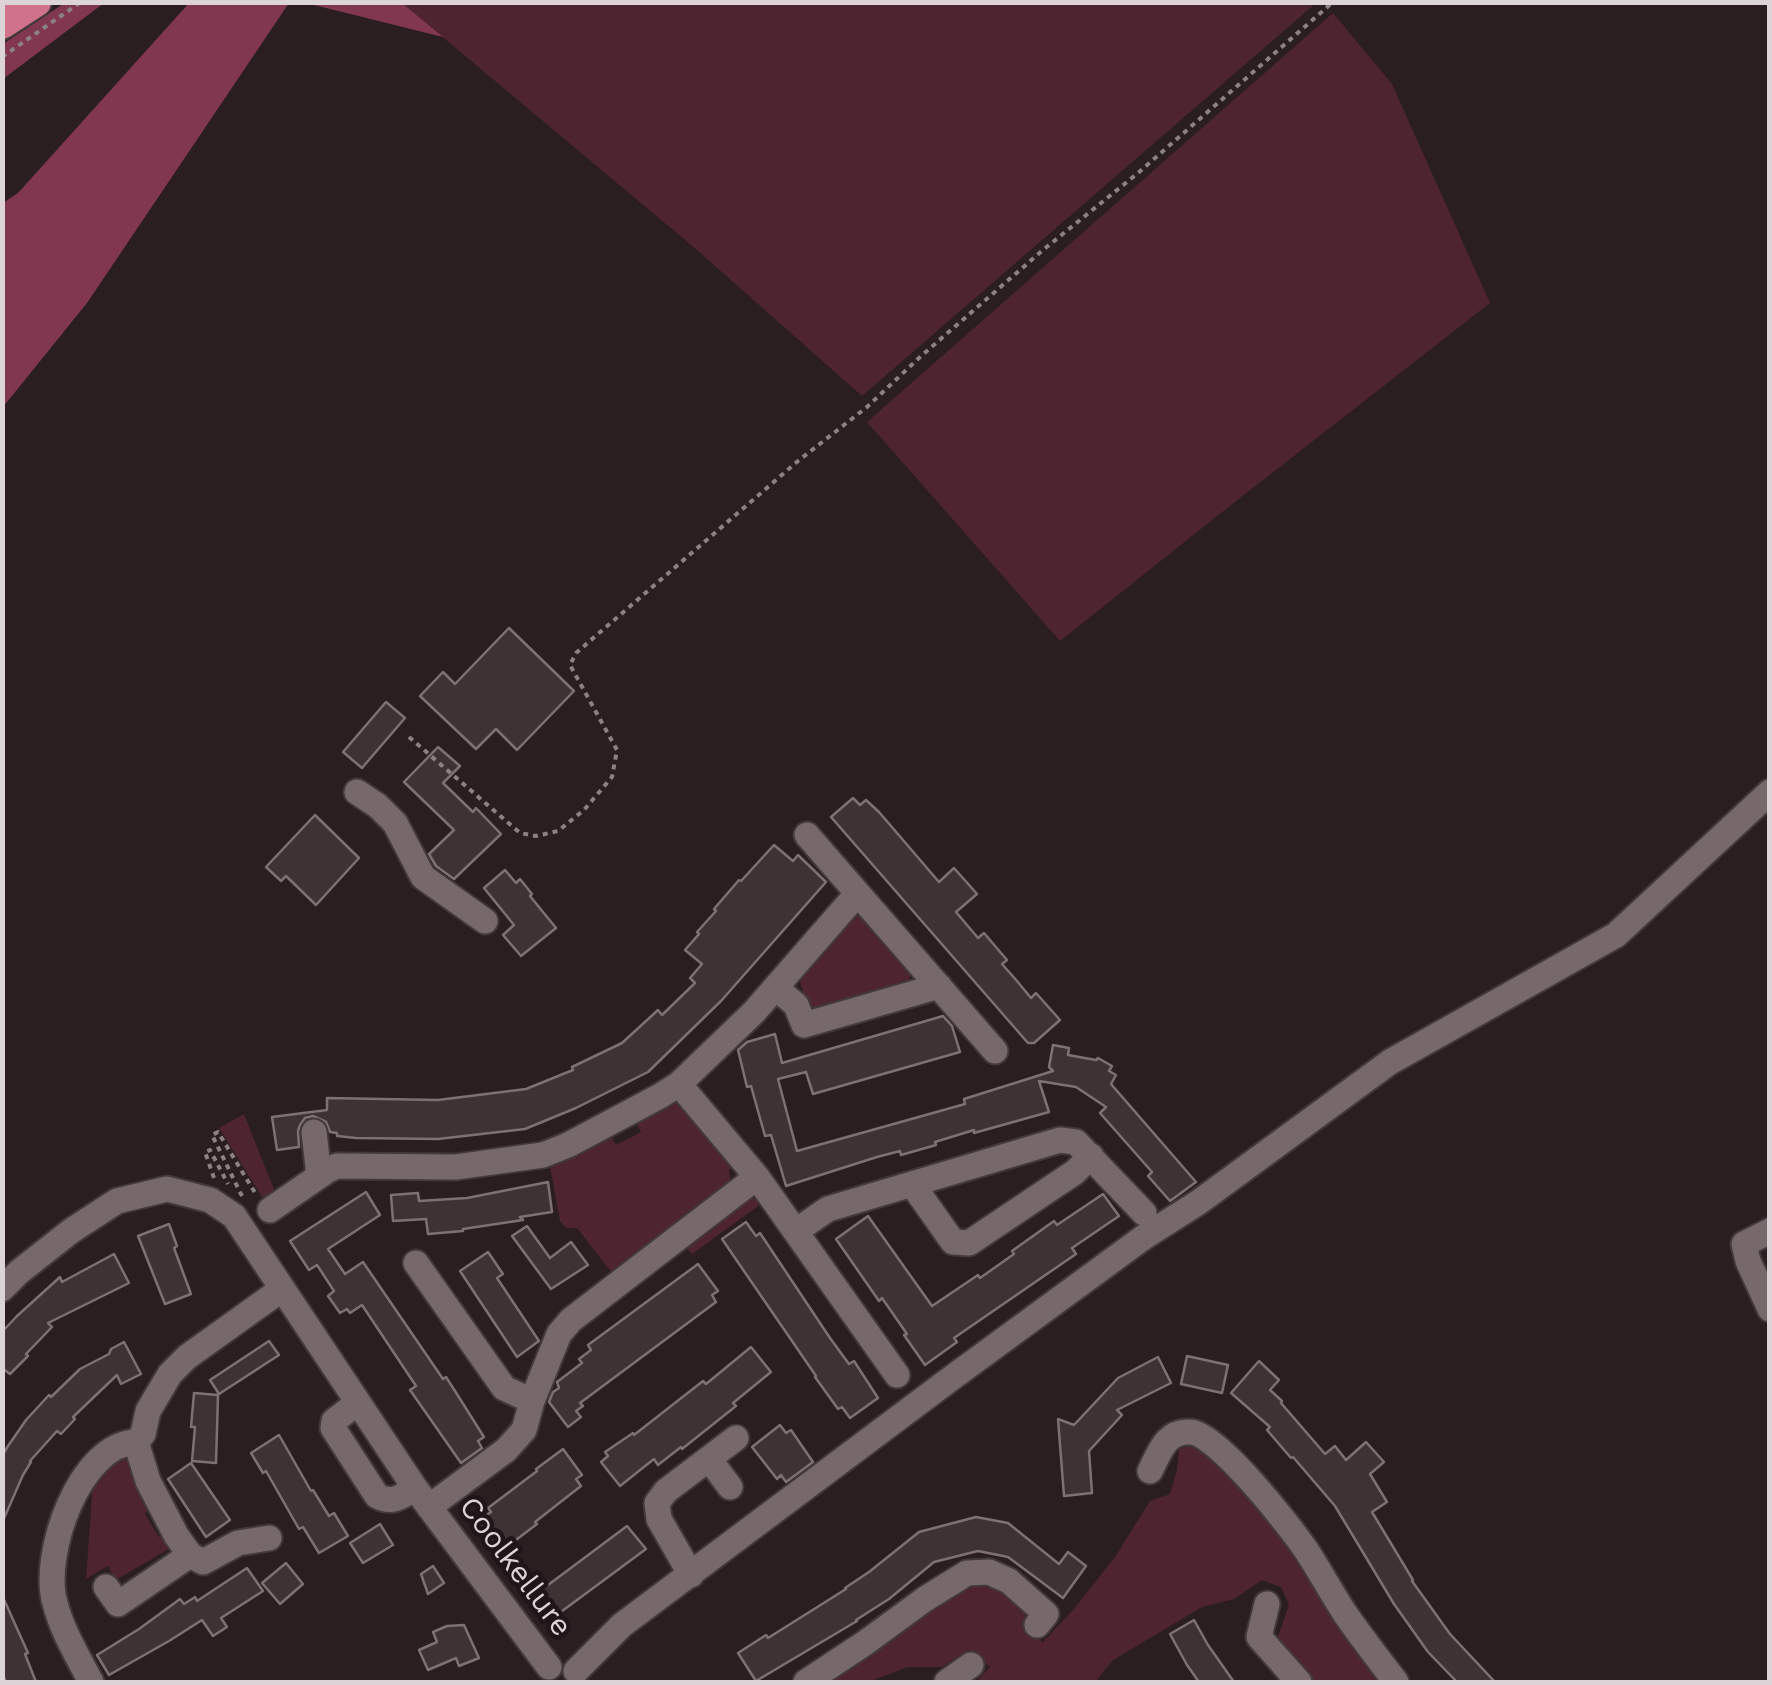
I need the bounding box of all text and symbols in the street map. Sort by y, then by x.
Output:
street label: Coolkellure [451,1490,579,1644]

